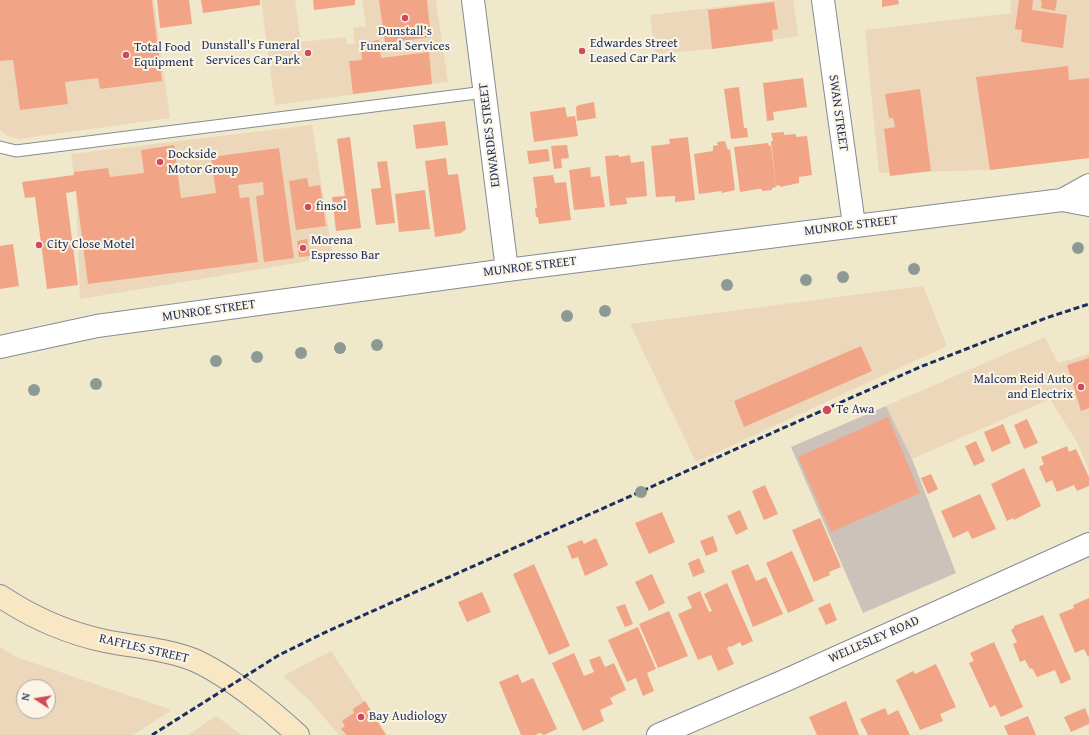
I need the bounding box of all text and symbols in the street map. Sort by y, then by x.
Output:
marker: Dunstall's Funeral Services [400,13,410,23]
place label: Dunstall's Funeral Services [360,24,450,55]
place label: Edwardes Street Leased Car Park [590,36,678,67]
place label: Dunstall's Funeral Services Car Park [201,38,300,69]
place label: Total Food Equipment [134,40,194,71]
marker: Edwardes Street Leased Car Park [577,46,587,56]
marker: Dunstall's Funeral Services Car Park [303,48,313,58]
marker: Total Food Equipment [121,50,131,60]
street label: SWAN STREET [825,74,851,152]
street label: EDWARDES STREET [476,82,504,188]
place label: Dockside Motor Group [168,147,238,178]
marker: Dockside Motor Group [155,157,165,167]
place label: finsol [316,199,347,215]
marker: finsol [303,202,313,212]
street label: MUNROE STREET [803,213,899,239]
place label: Morena Espresso Bar [311,233,380,264]
place label: City Close Motel [47,237,135,253]
marker: City Close Motel [34,240,44,250]
marker: Morena Espresso Bar [298,243,308,253]
street label: MUNROE STREET [482,254,578,280]
street label: MUNROE STREET [161,297,257,325]
place label: Malcom Reid Auto and Electrix [973,372,1073,403]
marker: Malcom Reid Auto and Electrix [1076,382,1086,392]
place label: Te Awa [836,402,874,418]
marker: Te Awa [821,404,833,416]
street label: WELLESLEY ROAD [826,613,922,667]
street label: RAFFLES STREET [98,631,190,667]
north arrow [16,679,56,719]
text: N [17,691,34,702]
place label: Bay Audiology [369,709,447,725]
marker: Bay Audiology [356,712,366,722]

